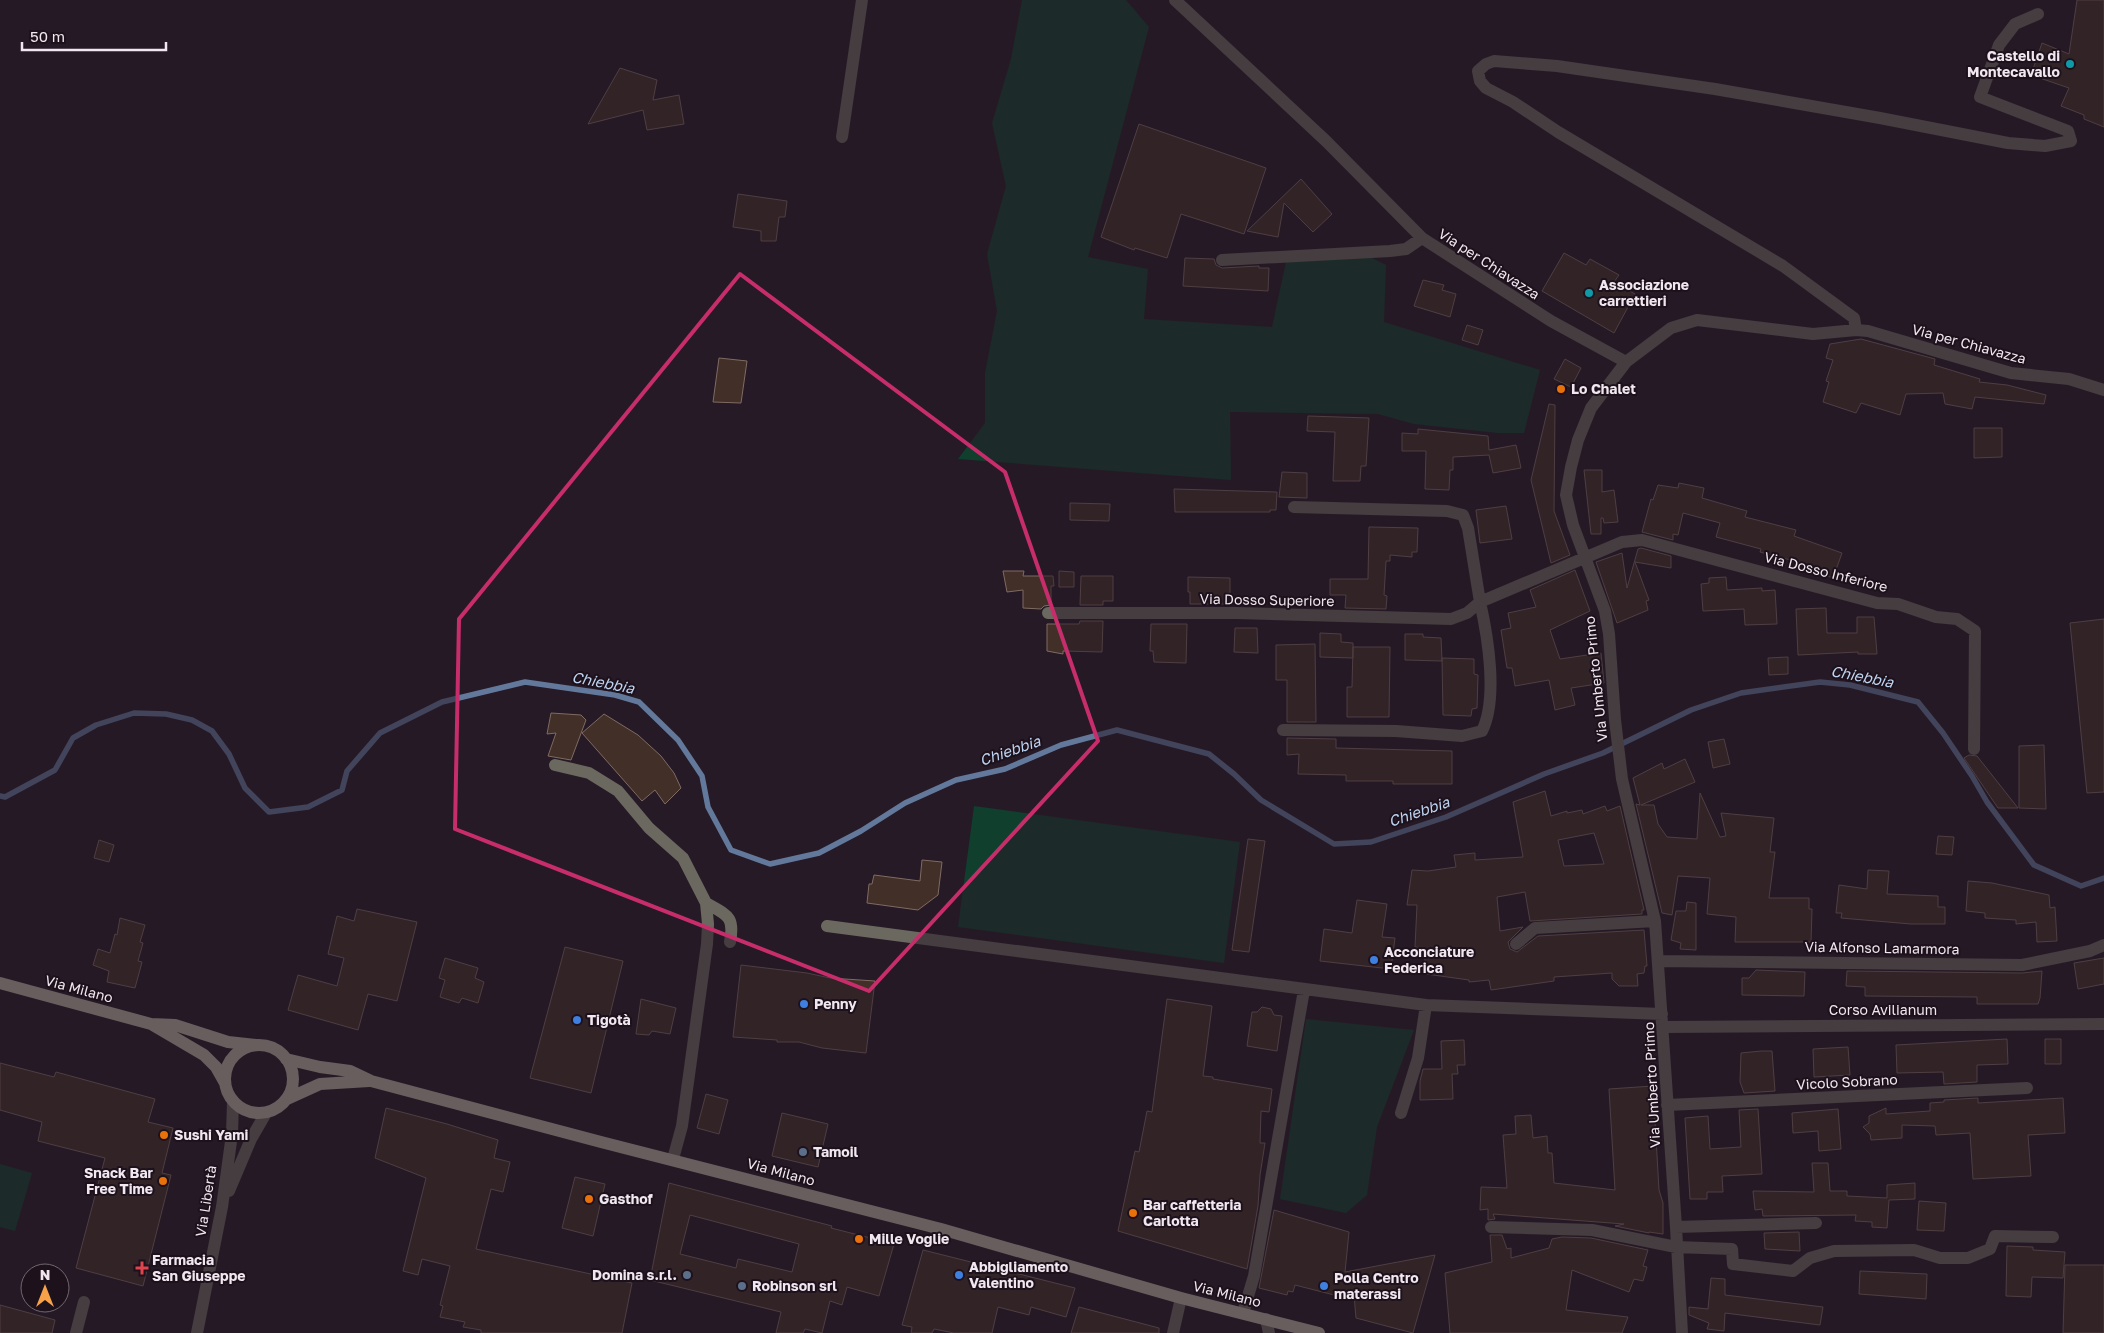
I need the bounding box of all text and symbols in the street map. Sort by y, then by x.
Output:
scale bar [22,20,166,52]
text: 50 m [30,27,65,45]
place label: Castello di Montecavallo [1967,47,2060,80]
marker: Castello di Montecavallo [2064,58,2076,70]
street label: Via per Chiavazza [1435,224,1543,303]
place label: Associazione carrettieri [1599,276,1689,309]
marker: Associazione carrettieri [1583,287,1595,299]
street label: Via per Chiavazza [1910,320,2028,367]
place label: Lo Chalet [1571,380,1636,397]
marker: Lo Chalet [1555,383,1567,395]
street label: Via Dosso Inferiore [1763,548,1890,595]
street label: Via Dosso Superiore [1200,590,1334,609]
street label: Via Umberto Primo [1580,615,1611,743]
water label: Chiebbia [1830,661,1895,691]
water label: Chiebbia [571,667,636,697]
water label: Chiebbia [977,731,1043,769]
water label: Chiebbia [1386,792,1452,830]
street label: Via Alfonso Lamarmora [1804,938,1960,957]
place label: Acconciature Federica [1384,943,1474,976]
marker: Acconciature Federica [1368,954,1380,966]
street label: Via Milano [43,971,115,1006]
place label: Penny [814,995,857,1012]
marker: Penny [798,998,810,1010]
street label: Corso Avilianum [1829,1001,1937,1018]
place label: Tigotà [587,1011,631,1028]
marker: Tigotà [571,1014,583,1026]
street label: Via Umberto Primo [1640,1022,1663,1149]
street label: Vicolo Sobrano [1796,1070,1898,1093]
place label: Sushi Yami [174,1126,248,1143]
marker: Sushi Yami [158,1129,170,1141]
place label: Tamoil [813,1143,859,1160]
marker: Tamoil [797,1146,809,1158]
street label: Via Milano [745,1154,817,1189]
place label: Snack Bar Free Time [84,1164,154,1197]
street label: Via Libertà [191,1164,220,1238]
marker: Snack Bar Free Time [157,1175,169,1187]
place label: Gasthof [599,1190,654,1207]
marker: Gasthof [583,1193,595,1205]
place label: Bar caffetteria Carlotta [1143,1196,1241,1229]
marker: Bar caffetteria Carlotta [1127,1207,1139,1219]
place label: Mille Voglie [869,1230,949,1247]
marker: Mille Voglie [853,1233,865,1245]
place label: Farmacia San Giuseppe [152,1251,246,1284]
place label: Abbigliamento Valentino [969,1258,1068,1291]
marker: Farmacia San Giuseppe [136,1262,148,1274]
north arrow [20,1263,70,1313]
text: N [40,1266,50,1283]
place label: Domina s.r.l. [592,1266,677,1283]
marker: Domina s.r.l. [681,1269,693,1281]
marker: Abbigliamento Valentino [953,1269,965,1281]
place label: Polla Centro materassi [1334,1269,1419,1302]
place label: Robinson srl [752,1277,837,1294]
street label: Via Milano [1191,1277,1263,1310]
marker: Robinson srl [736,1280,748,1292]
marker: Polla Centro materassi [1318,1280,1330,1292]

